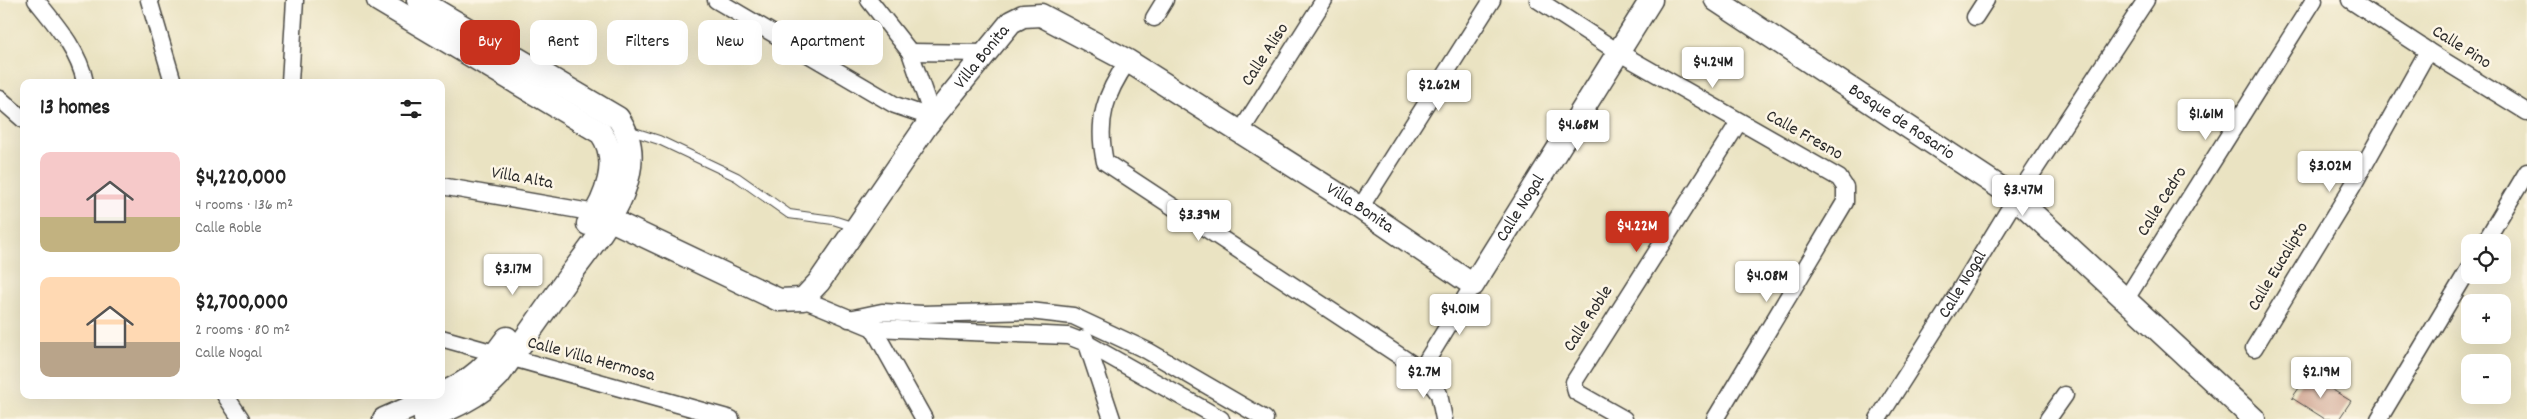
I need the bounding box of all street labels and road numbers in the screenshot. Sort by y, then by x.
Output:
street label: Calle Aliso [1236,18,1296,92]
street label: Villa Bonita [948,19,1016,95]
street label: Calle Pino [2426,20,2496,76]
street label: Bosque de Rosario [1843,78,1960,167]
street label: Calle Fresno [1761,105,1847,167]
street label: Villa Alta [489,161,555,197]
street label: Calle Cedro [2132,162,2194,242]
street label: Calle Nogal [1490,169,1552,247]
street label: Villa Bonita [1321,177,1399,240]
street label: Calle Eucalipto [2243,218,2315,316]
street label: Calle Nogal [1933,245,1994,324]
street label: Calle Roble [1558,281,1620,357]
street label: Calle Villa Hermosa [524,331,658,389]

